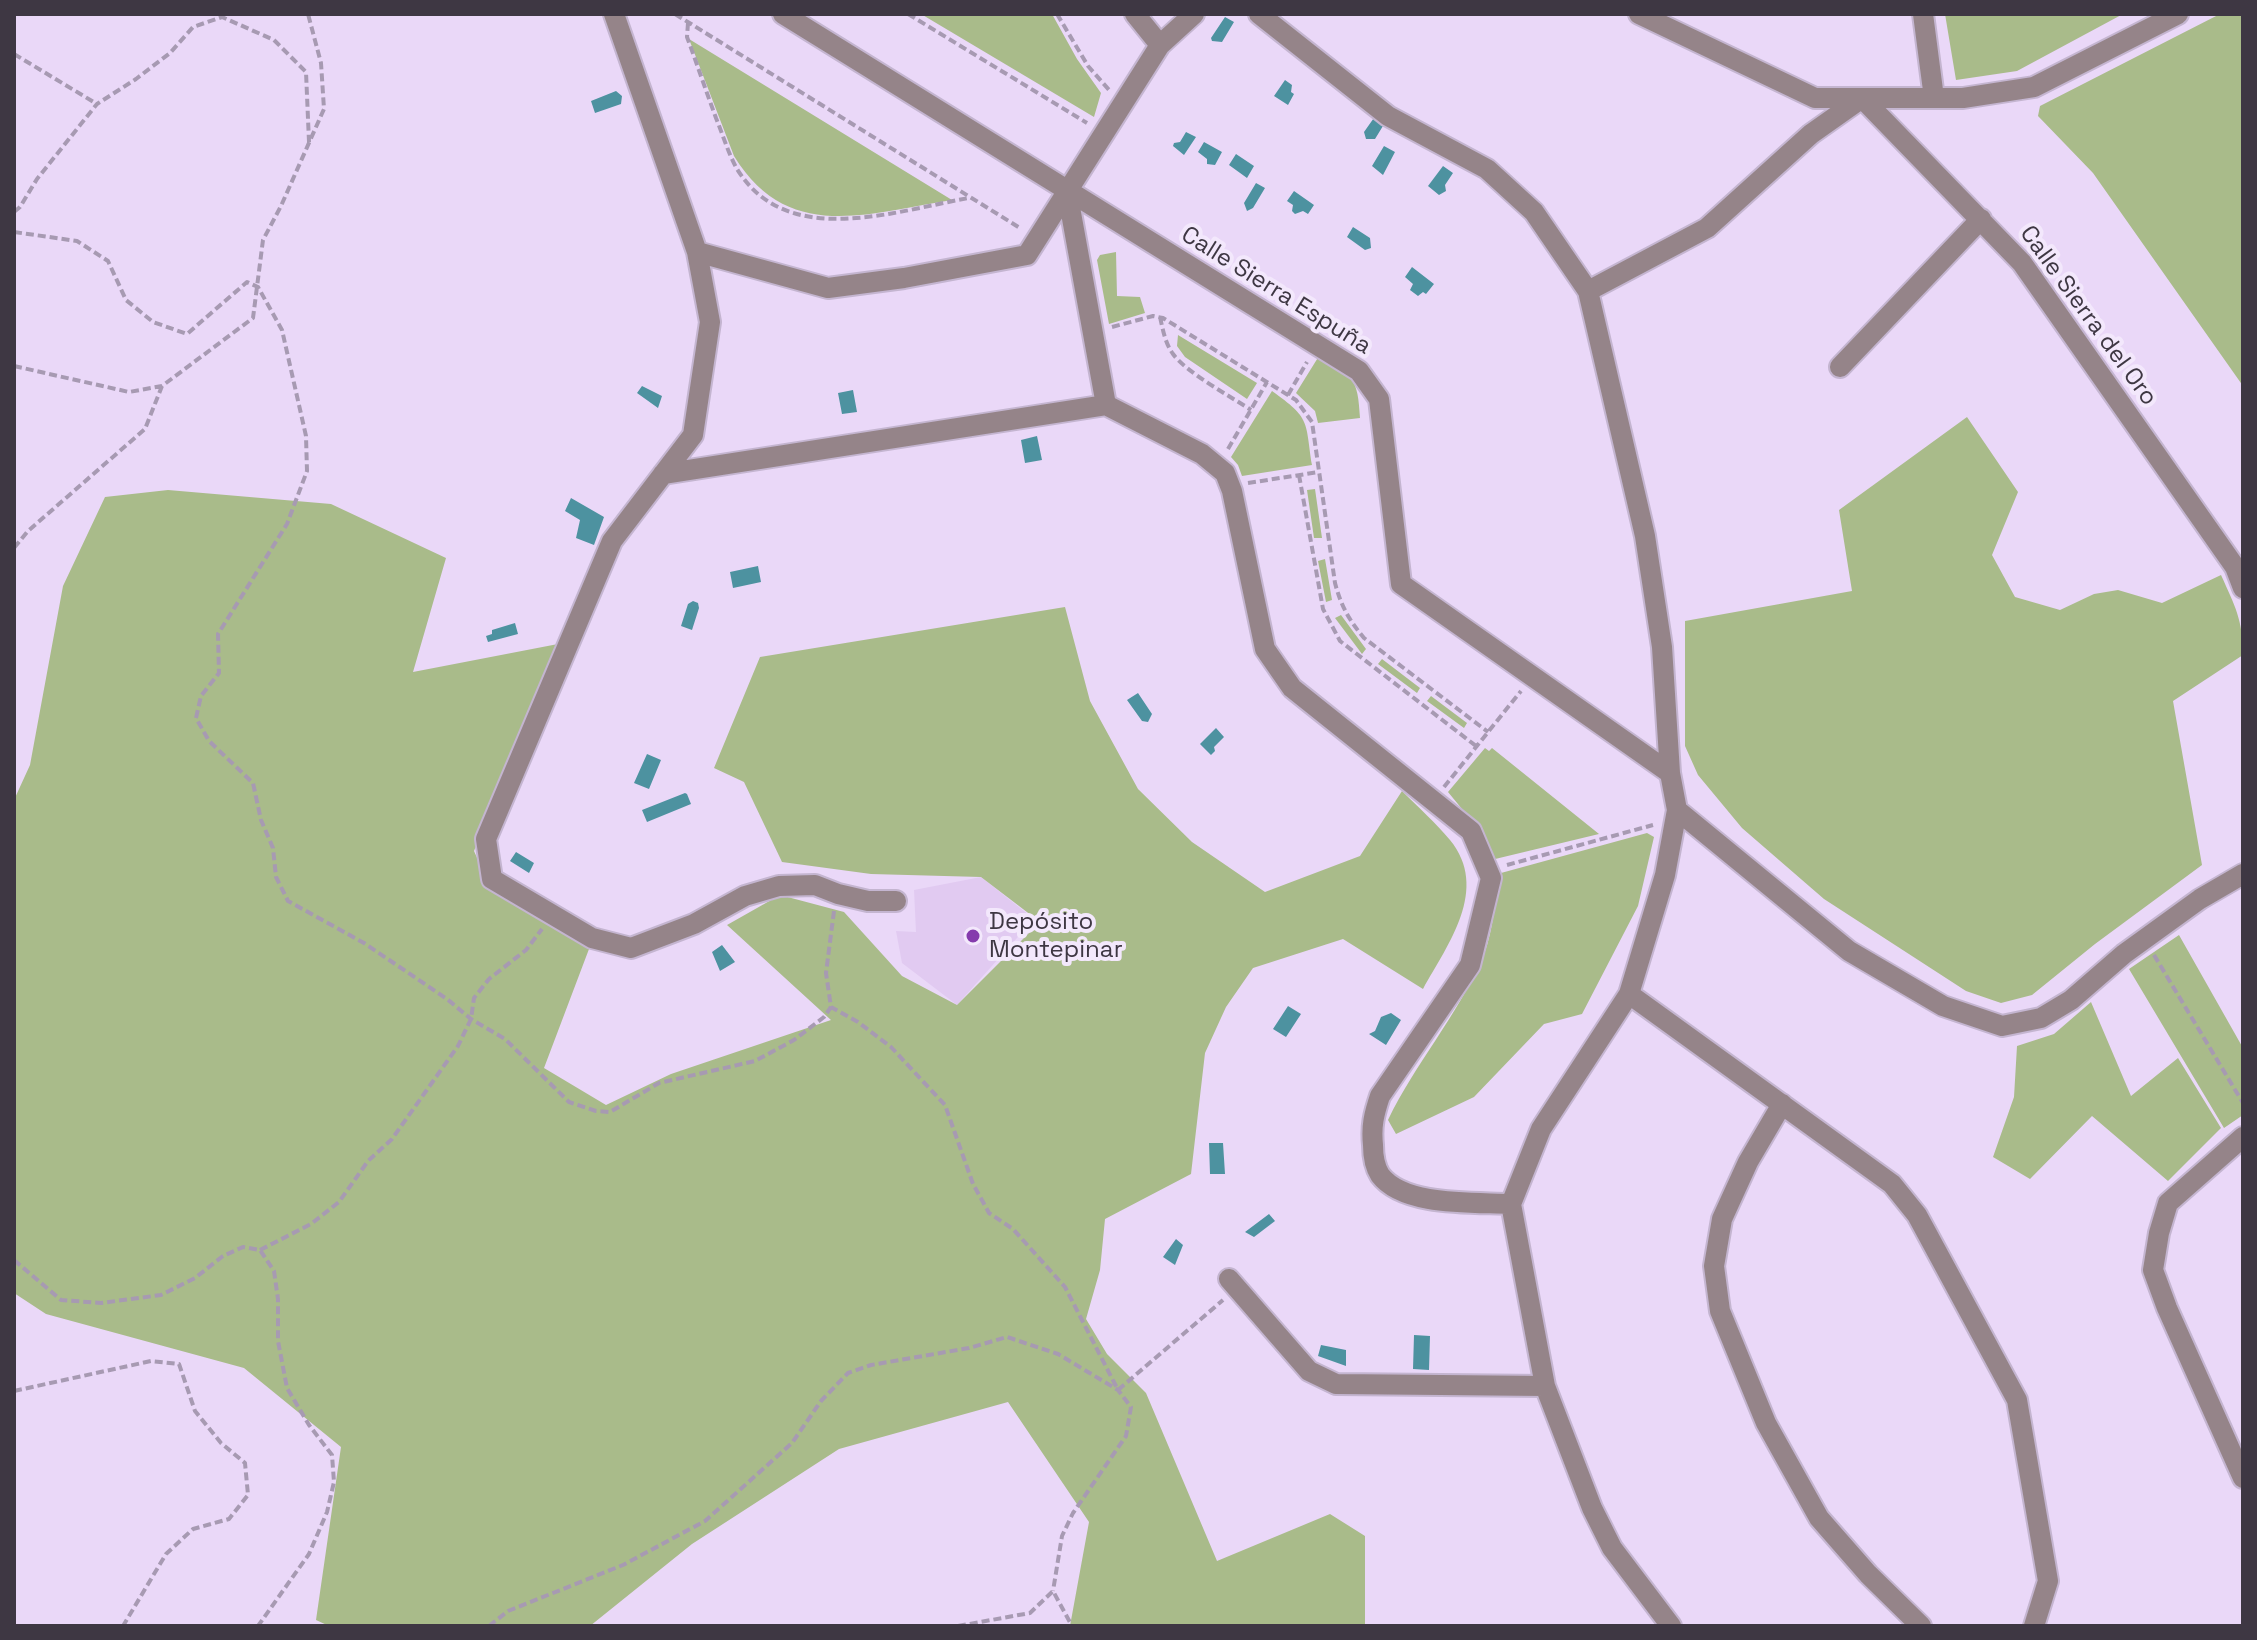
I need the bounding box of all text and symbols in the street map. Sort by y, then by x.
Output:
street label: Calle Sierra Espuña [1176,221,1376,361]
street label: Calle Sierra del Oro [2013,221,2163,411]
place label: Depósito Montepinar [989,908,1123,964]
marker: Depósito Montepinar [964,927,982,945]

